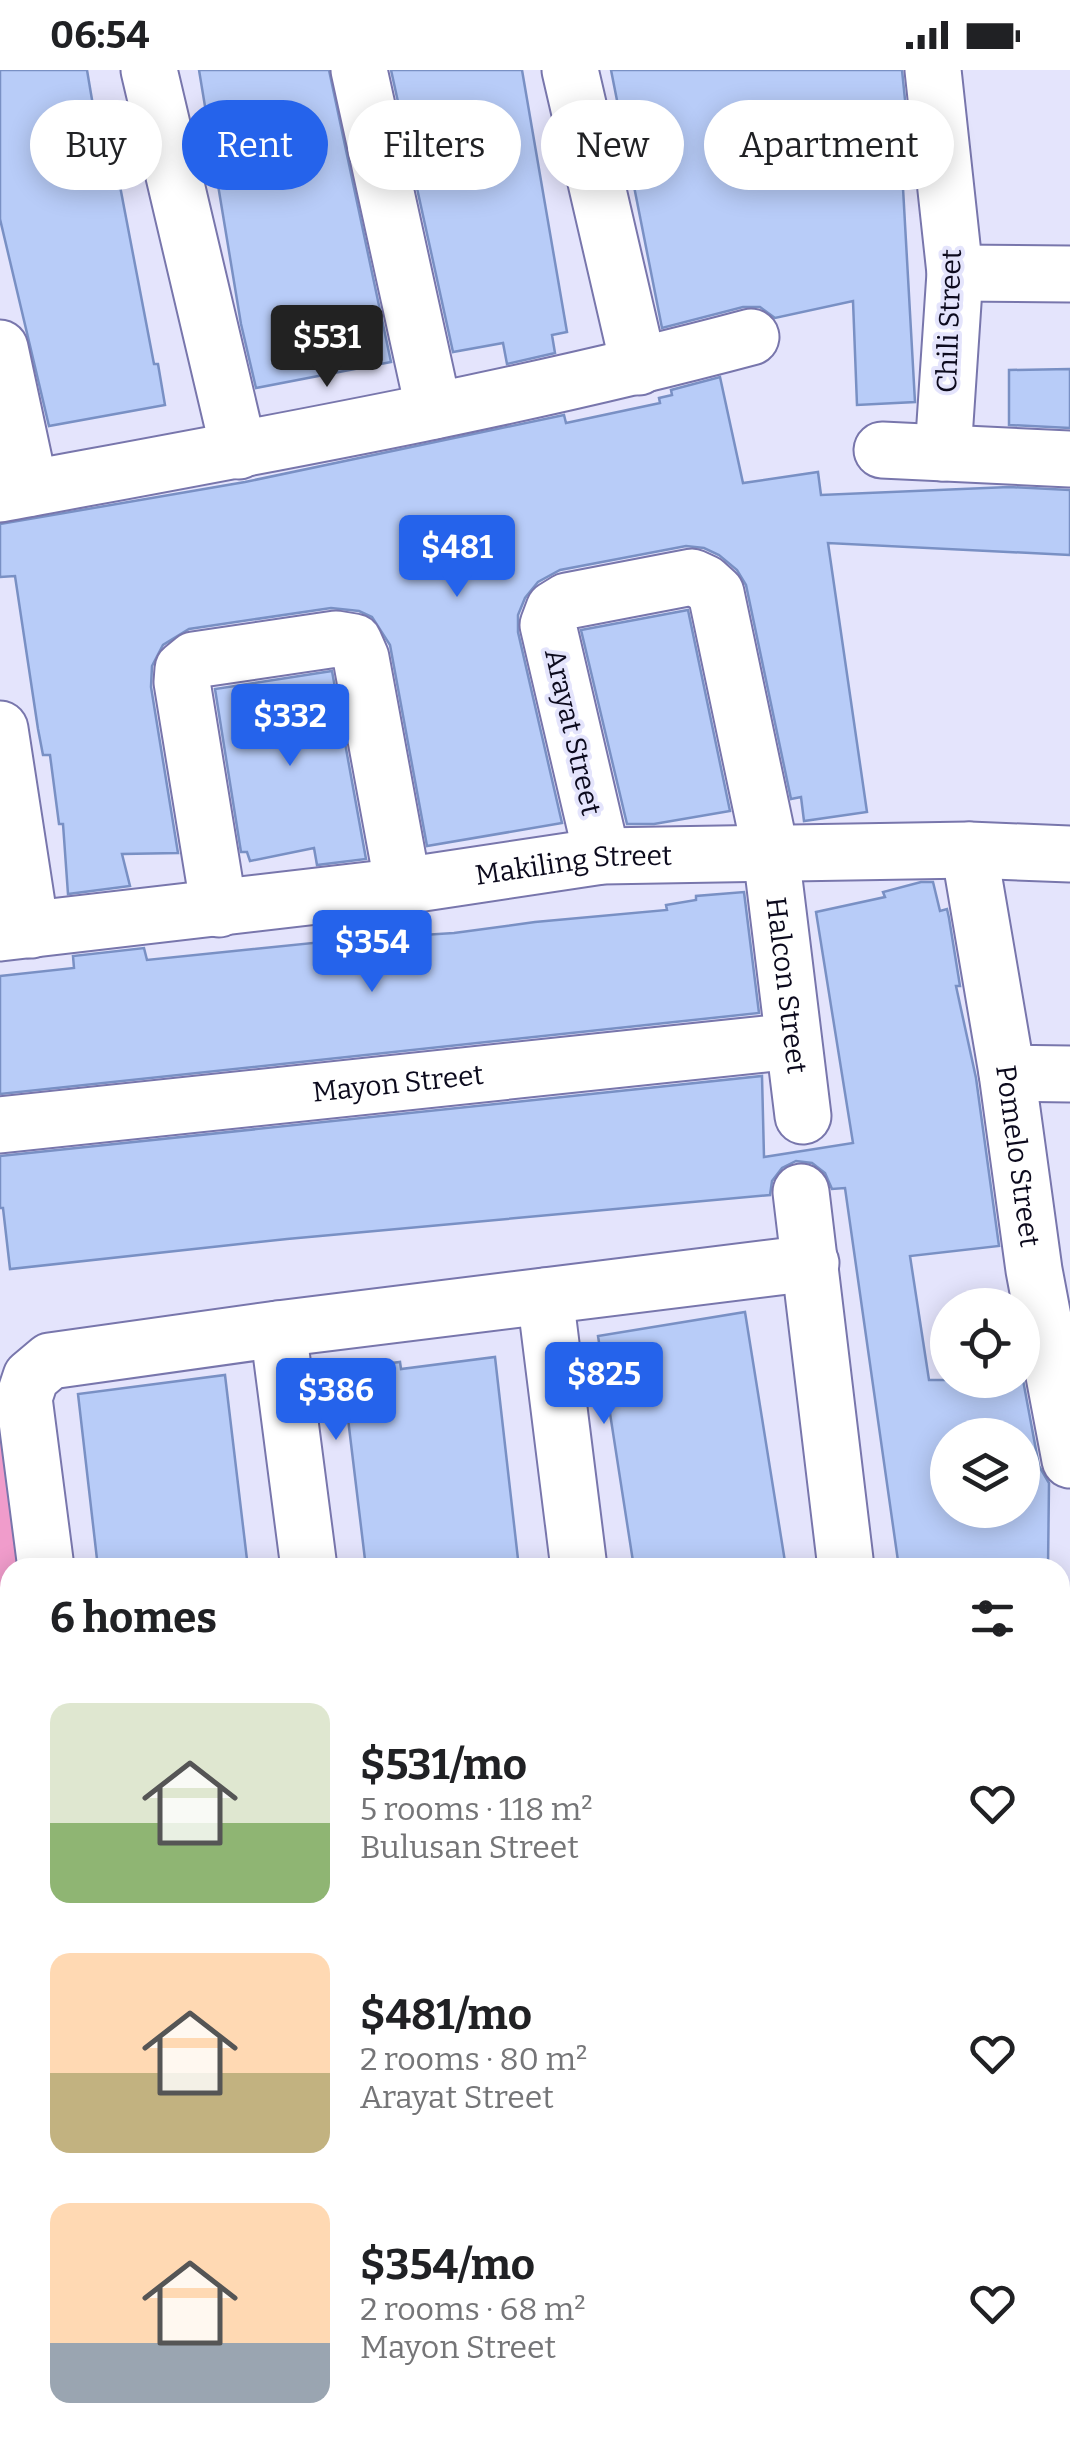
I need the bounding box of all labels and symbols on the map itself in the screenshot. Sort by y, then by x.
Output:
street label: Chili Street [930,248,968,394]
pin: $531 [268,305,386,390]
pin: $481 [398,515,516,600]
street label: Arayat Street [538,646,608,818]
pin: $332 [231,684,349,769]
street label: Makiling Street [473,838,672,891]
street label: Halcon Street [760,895,814,1075]
pin: $354 [313,910,431,995]
street label: Mayon Street [311,1057,485,1108]
street label: Pomelo Street [990,1063,1047,1249]
pin: $825 [545,1342,663,1427]
pin: $386 [277,1358,395,1443]

